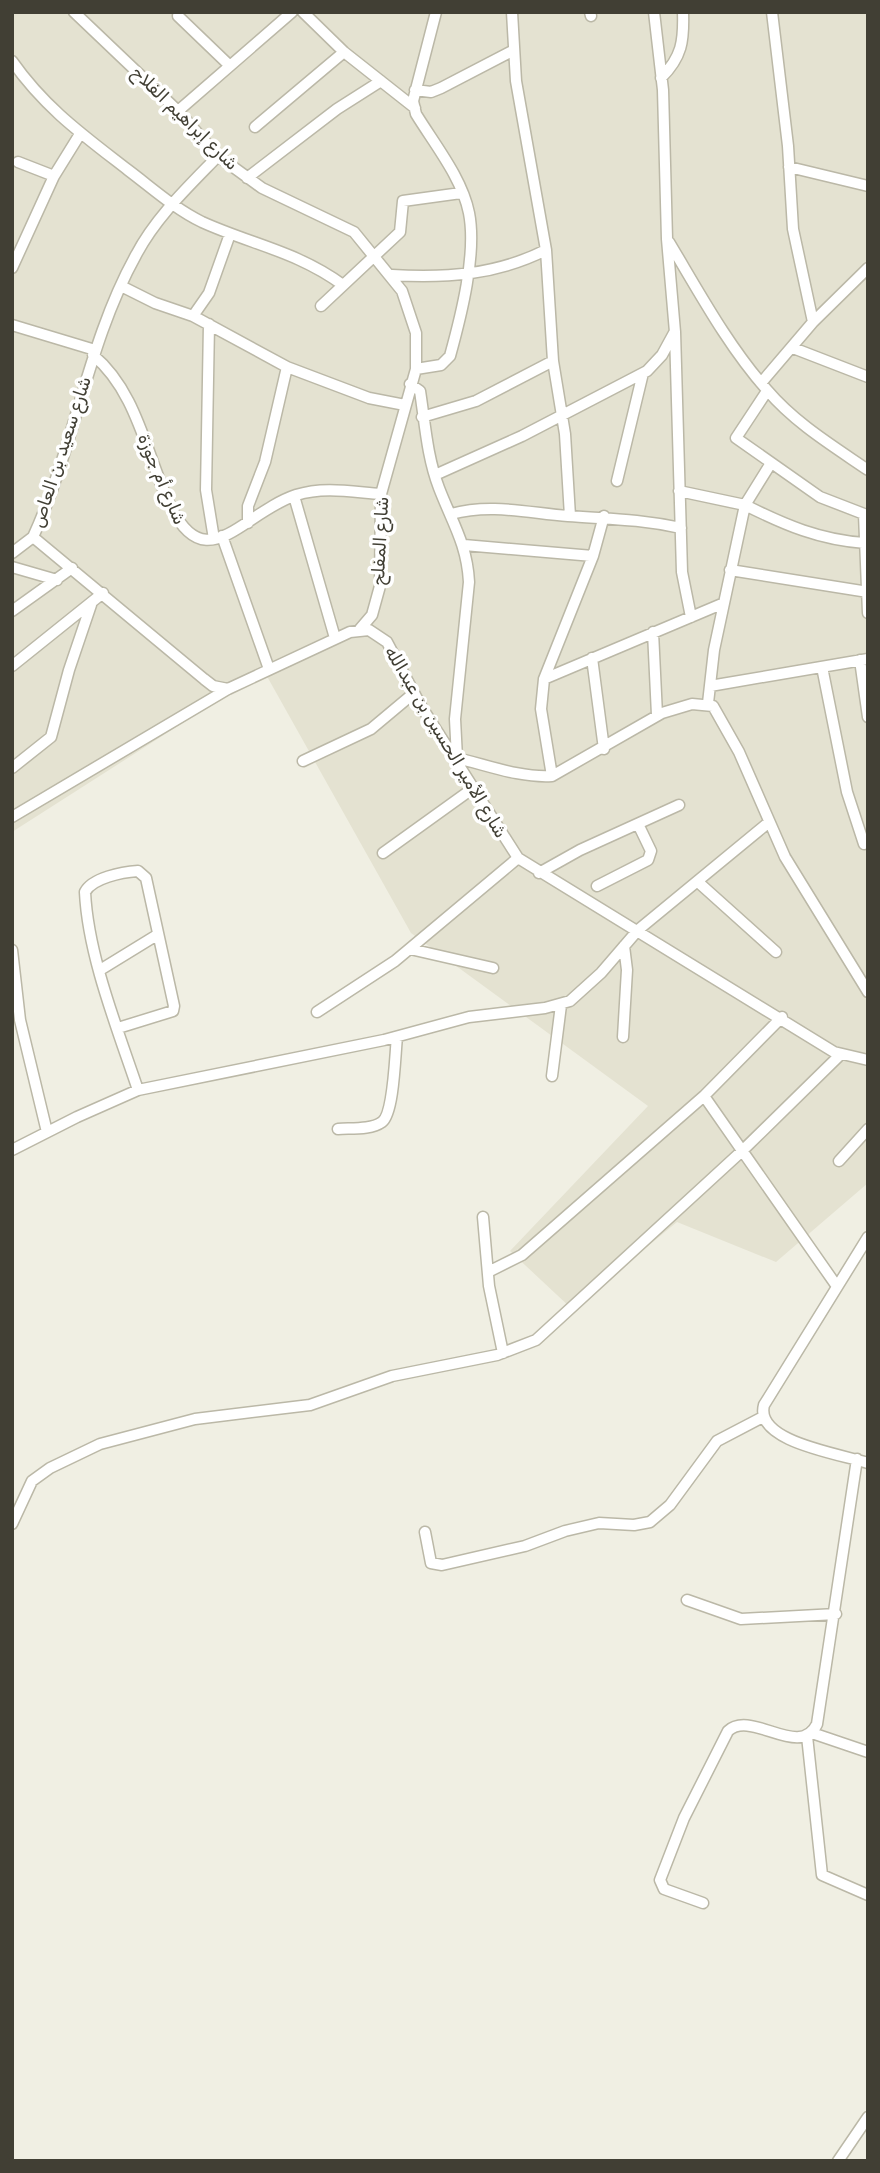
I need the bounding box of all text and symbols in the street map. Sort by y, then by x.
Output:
street label: شارع إبراهيم الفلاح [126,61,243,175]
street label: شارع سعيد بن العاص [26,374,97,531]
street label: شارع أم جوزة [132,430,191,528]
street label: شارع المفلح [367,496,395,586]
street label: شارع الأمير الحسين بن عبدالله [379,642,512,842]

